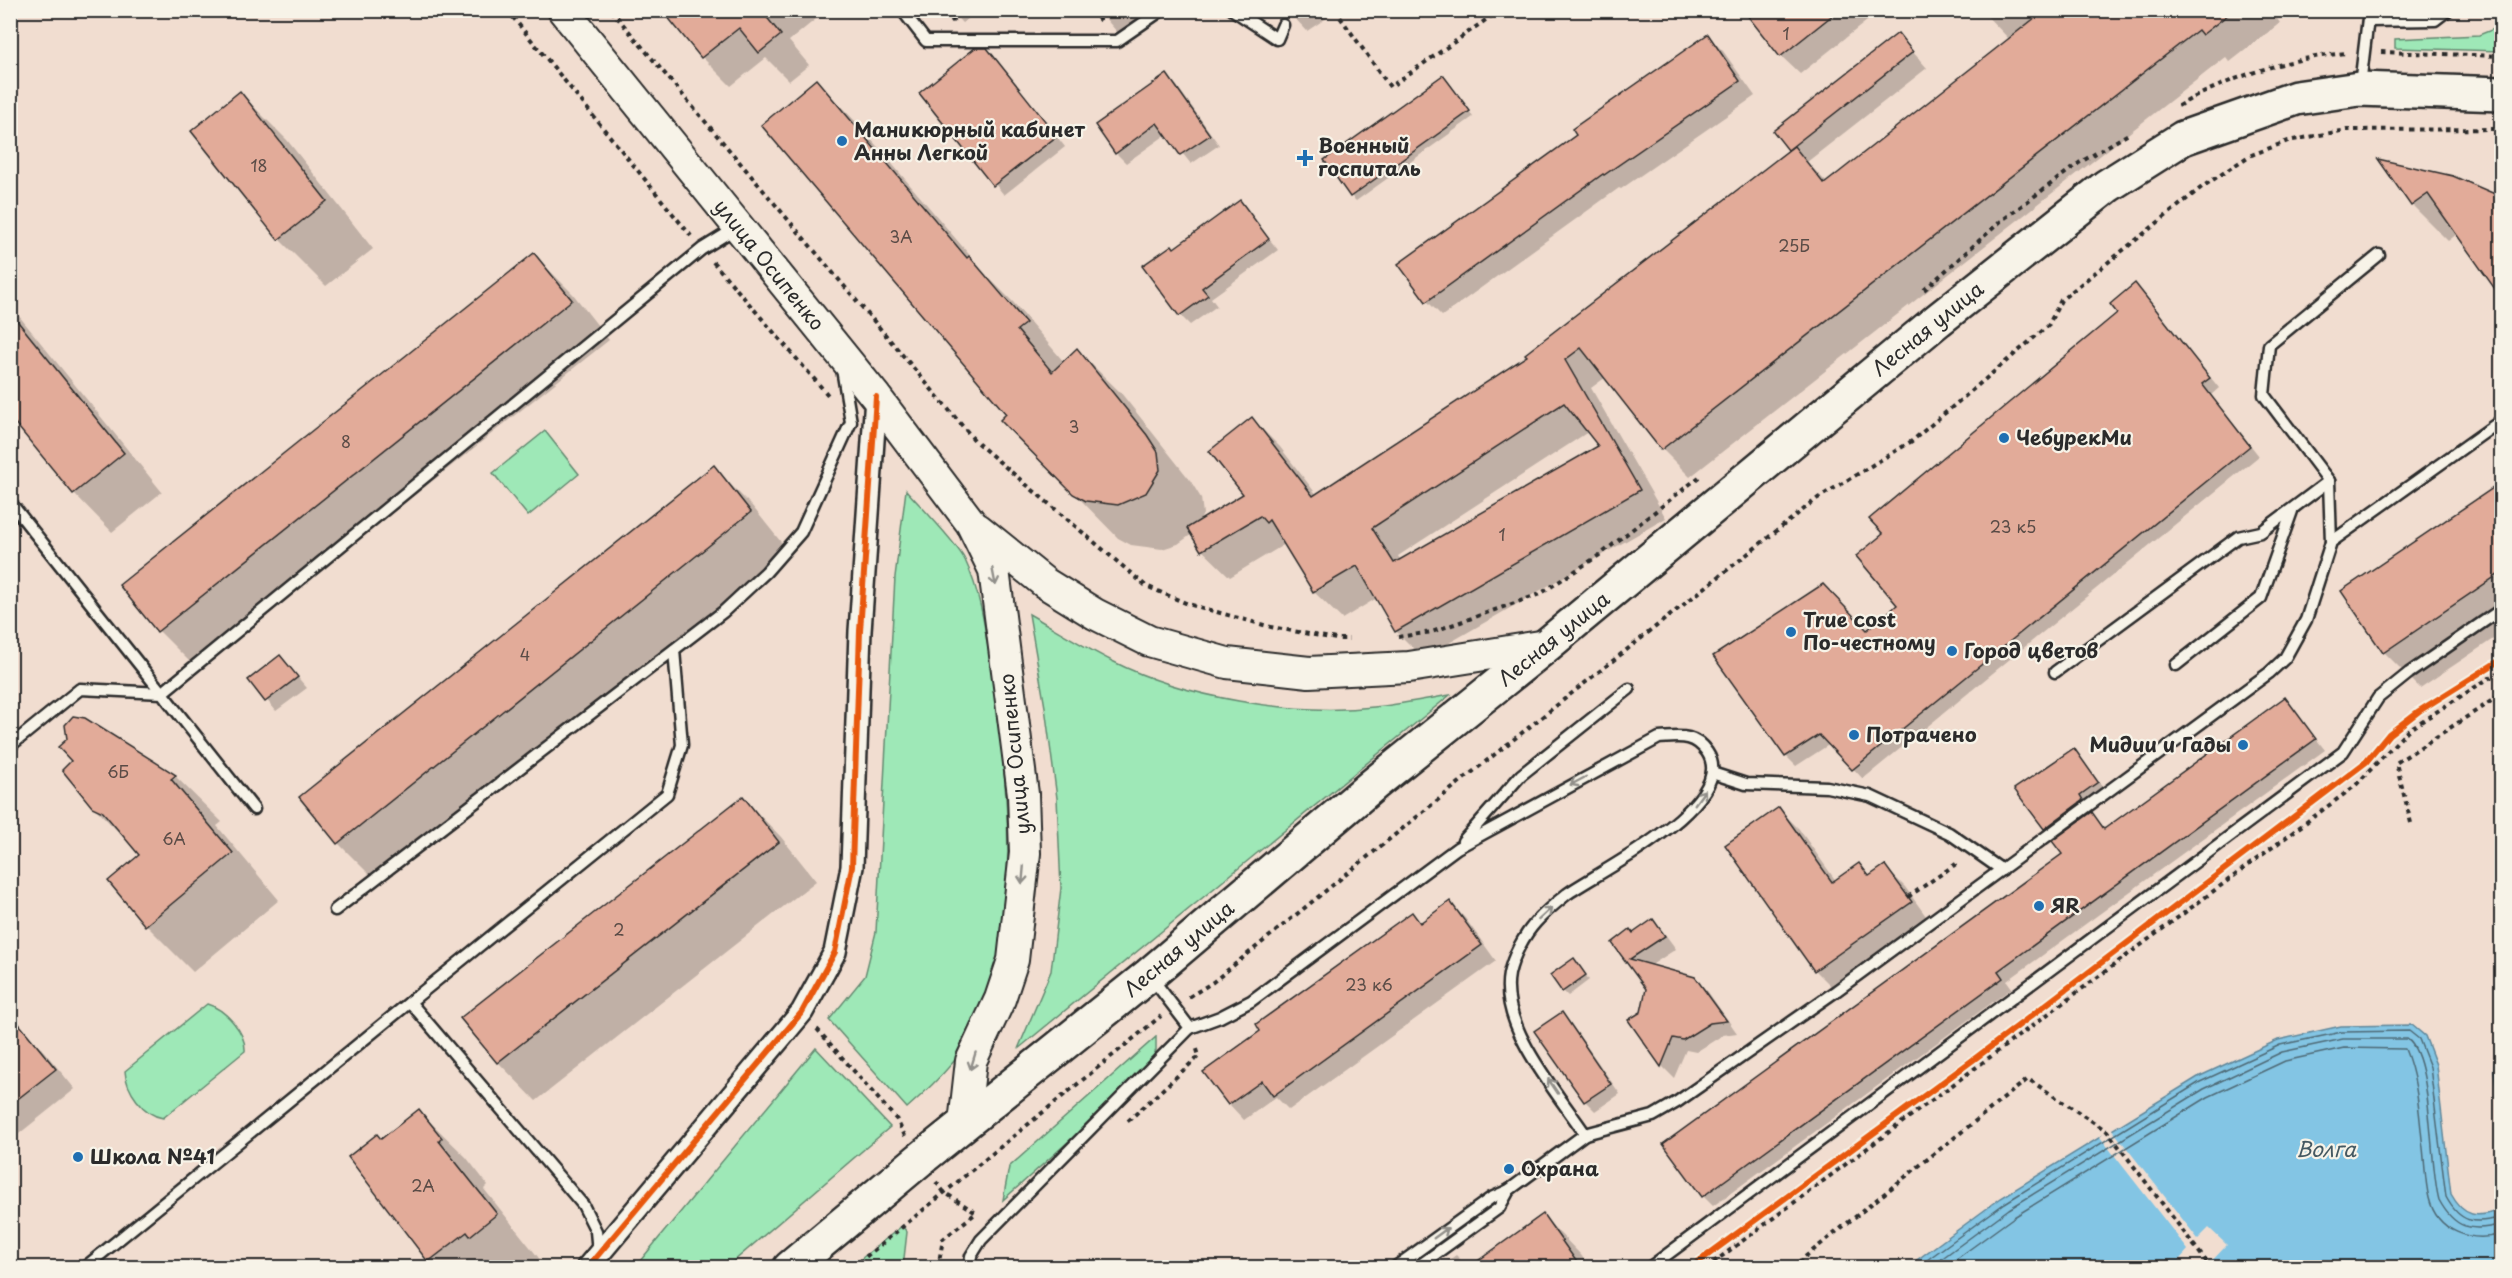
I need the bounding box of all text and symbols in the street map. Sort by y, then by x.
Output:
house number: 1 [1782,21,1790,45]
place label: Маникюрный кабинет Анны Легкой [854,114,1086,167]
place label: Военный госпиталь [1318,130,1421,183]
marker: Маникюрный кабинет Анны Легкой [835,134,849,148]
marker: Военный госпиталь [1296,149,1314,167]
house number: 18 [250,153,268,177]
street label: улица Осипенко [707,192,832,337]
house number: 3А [890,224,912,248]
house number: 25Б [1778,233,1810,257]
street label: Лесная улица [1865,274,1990,383]
house number: 3 [1069,414,1079,438]
place label: ЧебурекМи [2016,422,2132,452]
house number: 8 [341,429,351,453]
marker: ЧебурекМи [1997,431,2011,445]
house number: 23 к5 [1990,514,2036,538]
house number: 1 [1498,522,1506,546]
one-way arrow [989,566,1000,586]
street label: Лесная улица [1491,584,1616,693]
place label: True cost По-честному [1803,604,1935,657]
marker: True cost По-честному [1784,625,1798,639]
place label: Город цветов [1964,635,2098,665]
house number: 4 [520,642,530,666]
marker: Город цветов [1945,644,1959,658]
street label: улица Осипенко [991,672,1037,836]
place label: Потрачено [1866,719,1977,749]
marker: Потрачено [1847,728,1861,742]
place label: Мидии и Гады [2089,729,2231,759]
marker: Мидии и Гады [2236,738,2250,752]
house number: 6Б [107,759,129,783]
one-way arrow [1570,776,1588,787]
one-way arrow [1694,790,1706,806]
house number: 6А [162,826,186,850]
one-way arrow [1017,864,1028,884]
place label: ЯR [2050,890,2080,920]
street label: Лесная улица [1117,893,1240,1003]
marker: ЯR [2032,899,2046,913]
one-way arrow [1537,907,1552,921]
house number: 2 [613,917,625,941]
house number: 23 к6 [1345,972,1393,996]
one-way arrow [967,1051,978,1070]
one-way arrow [1546,1078,1558,1095]
water label: Волга [2296,1132,2357,1164]
place label: Школа №41 [90,1141,215,1171]
marker: Школа №41 [71,1150,85,1164]
place label: Охрана [1521,1153,1599,1183]
marker: Охрана [1502,1162,1516,1176]
house number: 2А [411,1173,435,1197]
one-way arrow [1433,1227,1449,1240]

